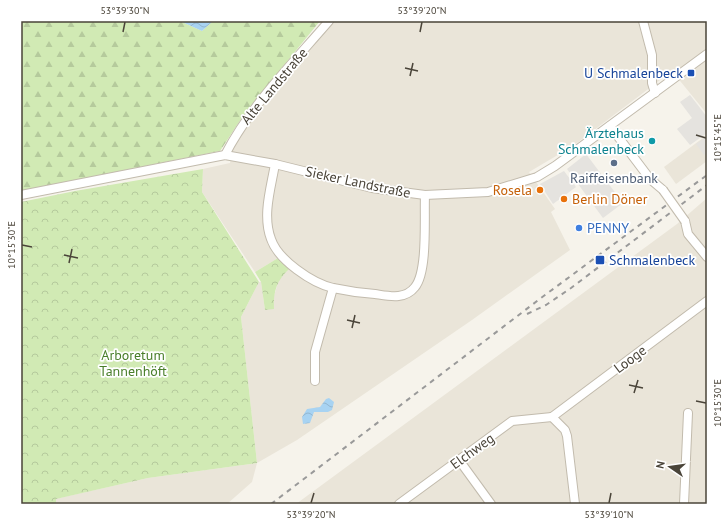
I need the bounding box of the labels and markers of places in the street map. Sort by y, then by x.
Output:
place label: U Schmalenbeck [584,64,683,82]
marker: U Schmalenbeck [686,68,696,78]
place label: Ärztehaus Schmalenbeck [558,124,644,158]
marker: Ärztehaus Schmalenbeck [647,136,657,146]
marker: Raiffeisenbank [609,158,619,168]
place label: Raiffeisenbank [570,169,658,187]
place label: Rosela [493,181,532,199]
marker: Rosela [535,185,545,195]
place label: Berlin Döner [572,190,648,208]
marker: Berlin Döner [559,194,569,204]
place label: PENNY [587,219,629,237]
marker: PENNY [574,223,584,233]
place label: Schmalenbeck [609,251,695,269]
marker: Schmalenbeck [594,254,606,266]

